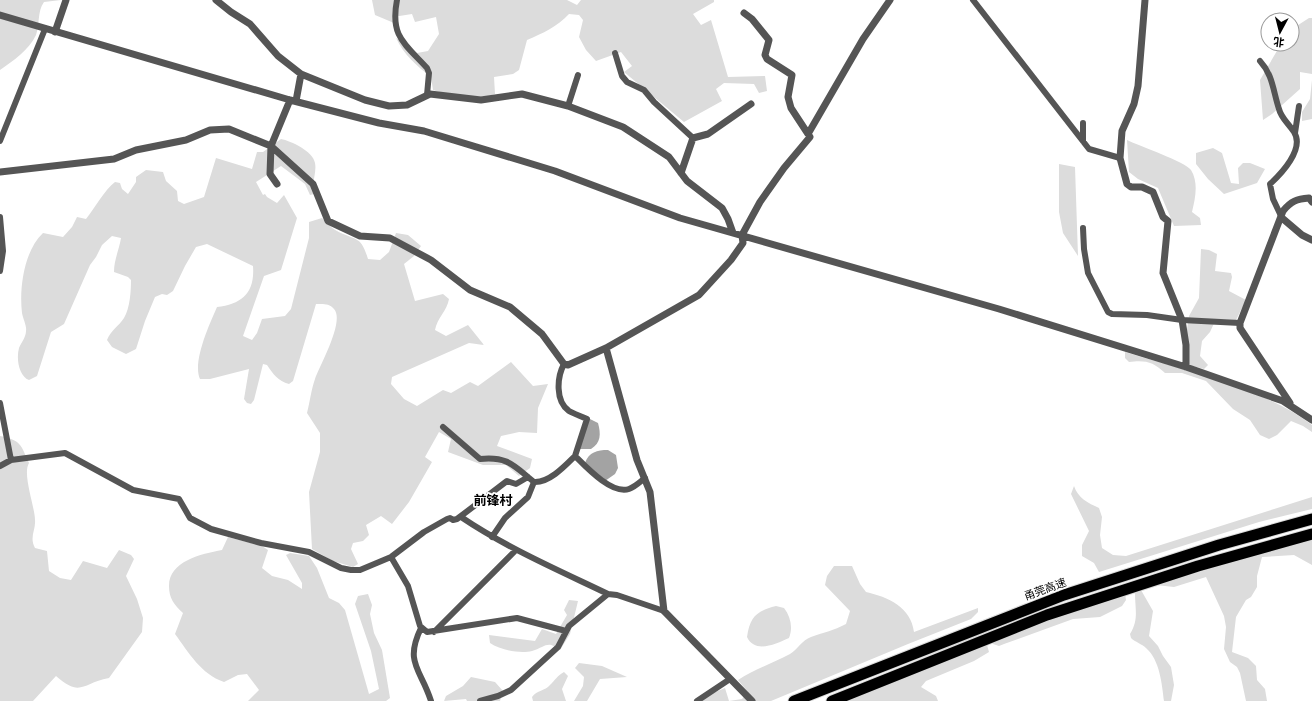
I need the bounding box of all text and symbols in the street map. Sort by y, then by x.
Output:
north arrow [1260,12,1300,52]
text: 北 [1272,35,1285,50]
district label: 前锋村 [473,492,513,508]
street label: 甬莞高速 [1022,575,1068,602]

